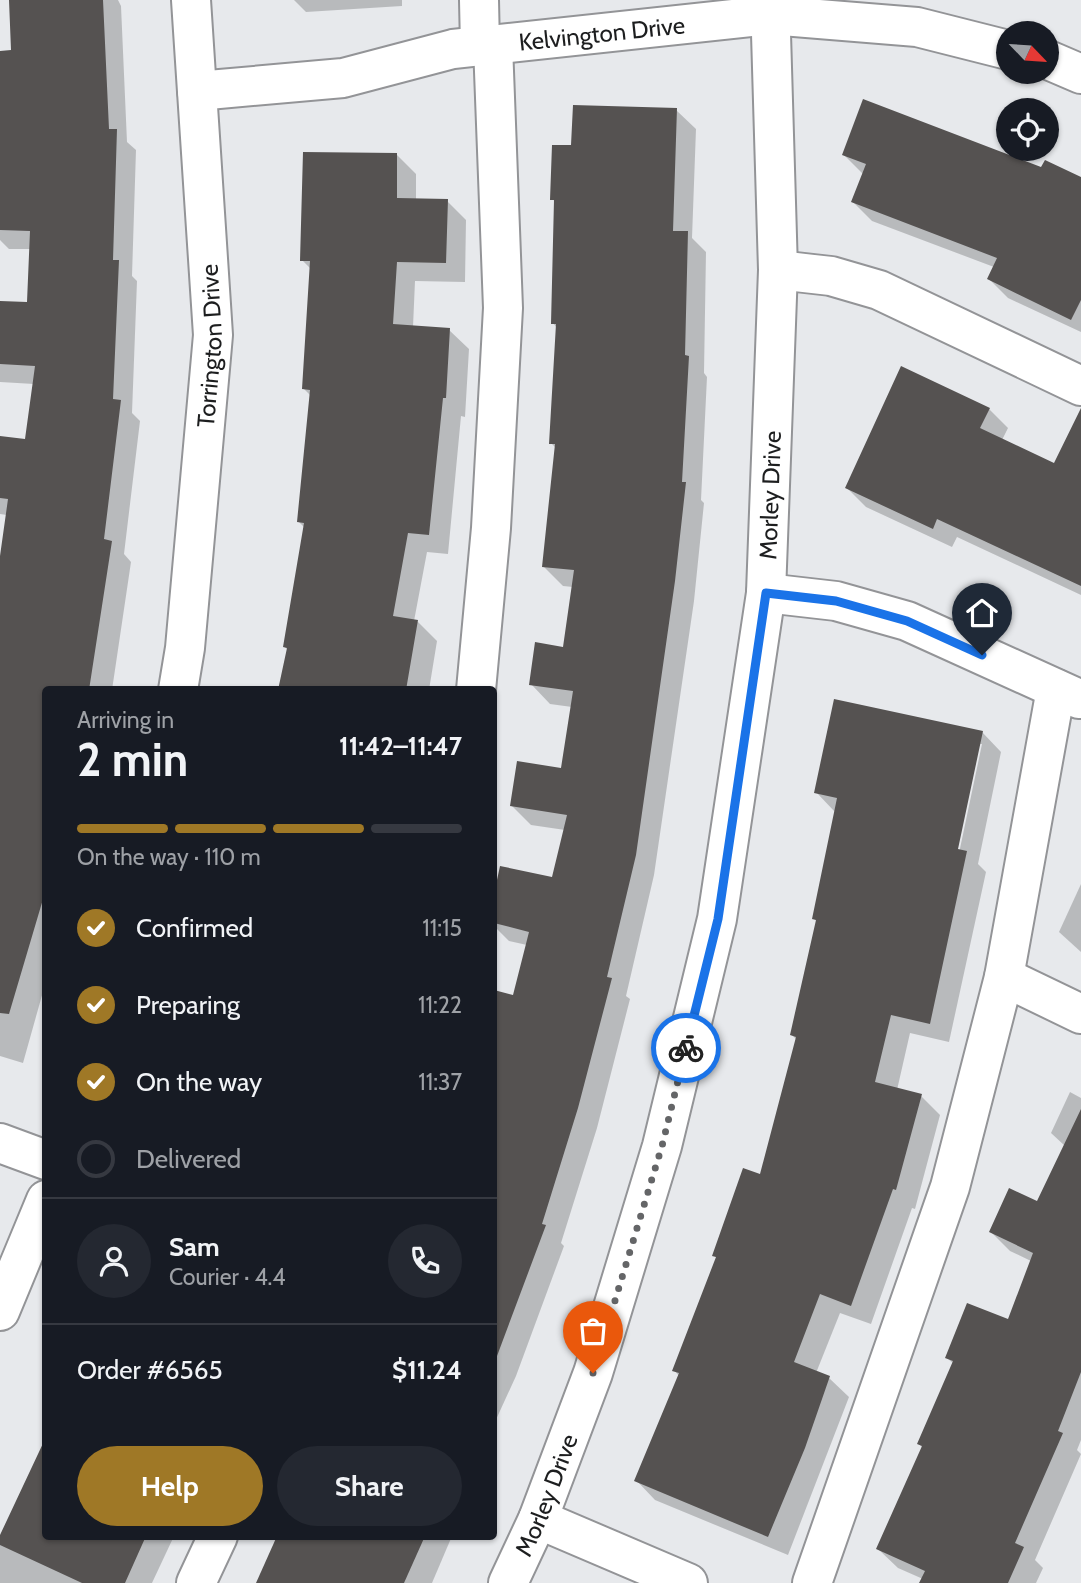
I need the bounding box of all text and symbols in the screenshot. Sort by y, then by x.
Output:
street label: Kelvington Drive [517,10,686,56]
north arrow [996,21,1059,84]
map controls [996,21,1059,161]
button: locate [996,98,1059,161]
street label: Torrington Drive [190,263,228,429]
street label: Morley Drive [753,430,787,560]
pin [952,583,1012,655]
icon: home [963,594,1001,632]
text: Arriving in [77,706,174,734]
text: 11:42–11:47 [339,730,462,762]
text: 2 min [77,732,188,788]
text: On the way · 110 m [77,843,261,871]
icon: check [77,909,115,947]
text: Confirmed [136,912,253,944]
text: 11:15 [422,914,462,942]
icon: check [77,986,115,1024]
text: Preparing [136,989,240,1021]
text: 11:22 [418,991,462,1019]
courier [651,1013,721,1083]
icon: bike [667,1029,705,1067]
icon: check [77,1063,115,1101]
text: On the way [136,1066,262,1098]
text: 11:37 [418,1068,462,1096]
text: Delivered [136,1143,241,1175]
button: person [77,1224,151,1298]
button: phone [388,1224,462,1298]
text: Sam [169,1231,220,1263]
text: Courier · 4.4 [169,1263,286,1291]
pin [563,1301,623,1373]
icon: bag [574,1312,612,1350]
text: Order #6565 [77,1354,223,1386]
text: $11.24 [392,1354,462,1386]
street label: Morley Drive [508,1430,583,1561]
button: Help [77,1446,263,1526]
button: Share [277,1446,462,1526]

